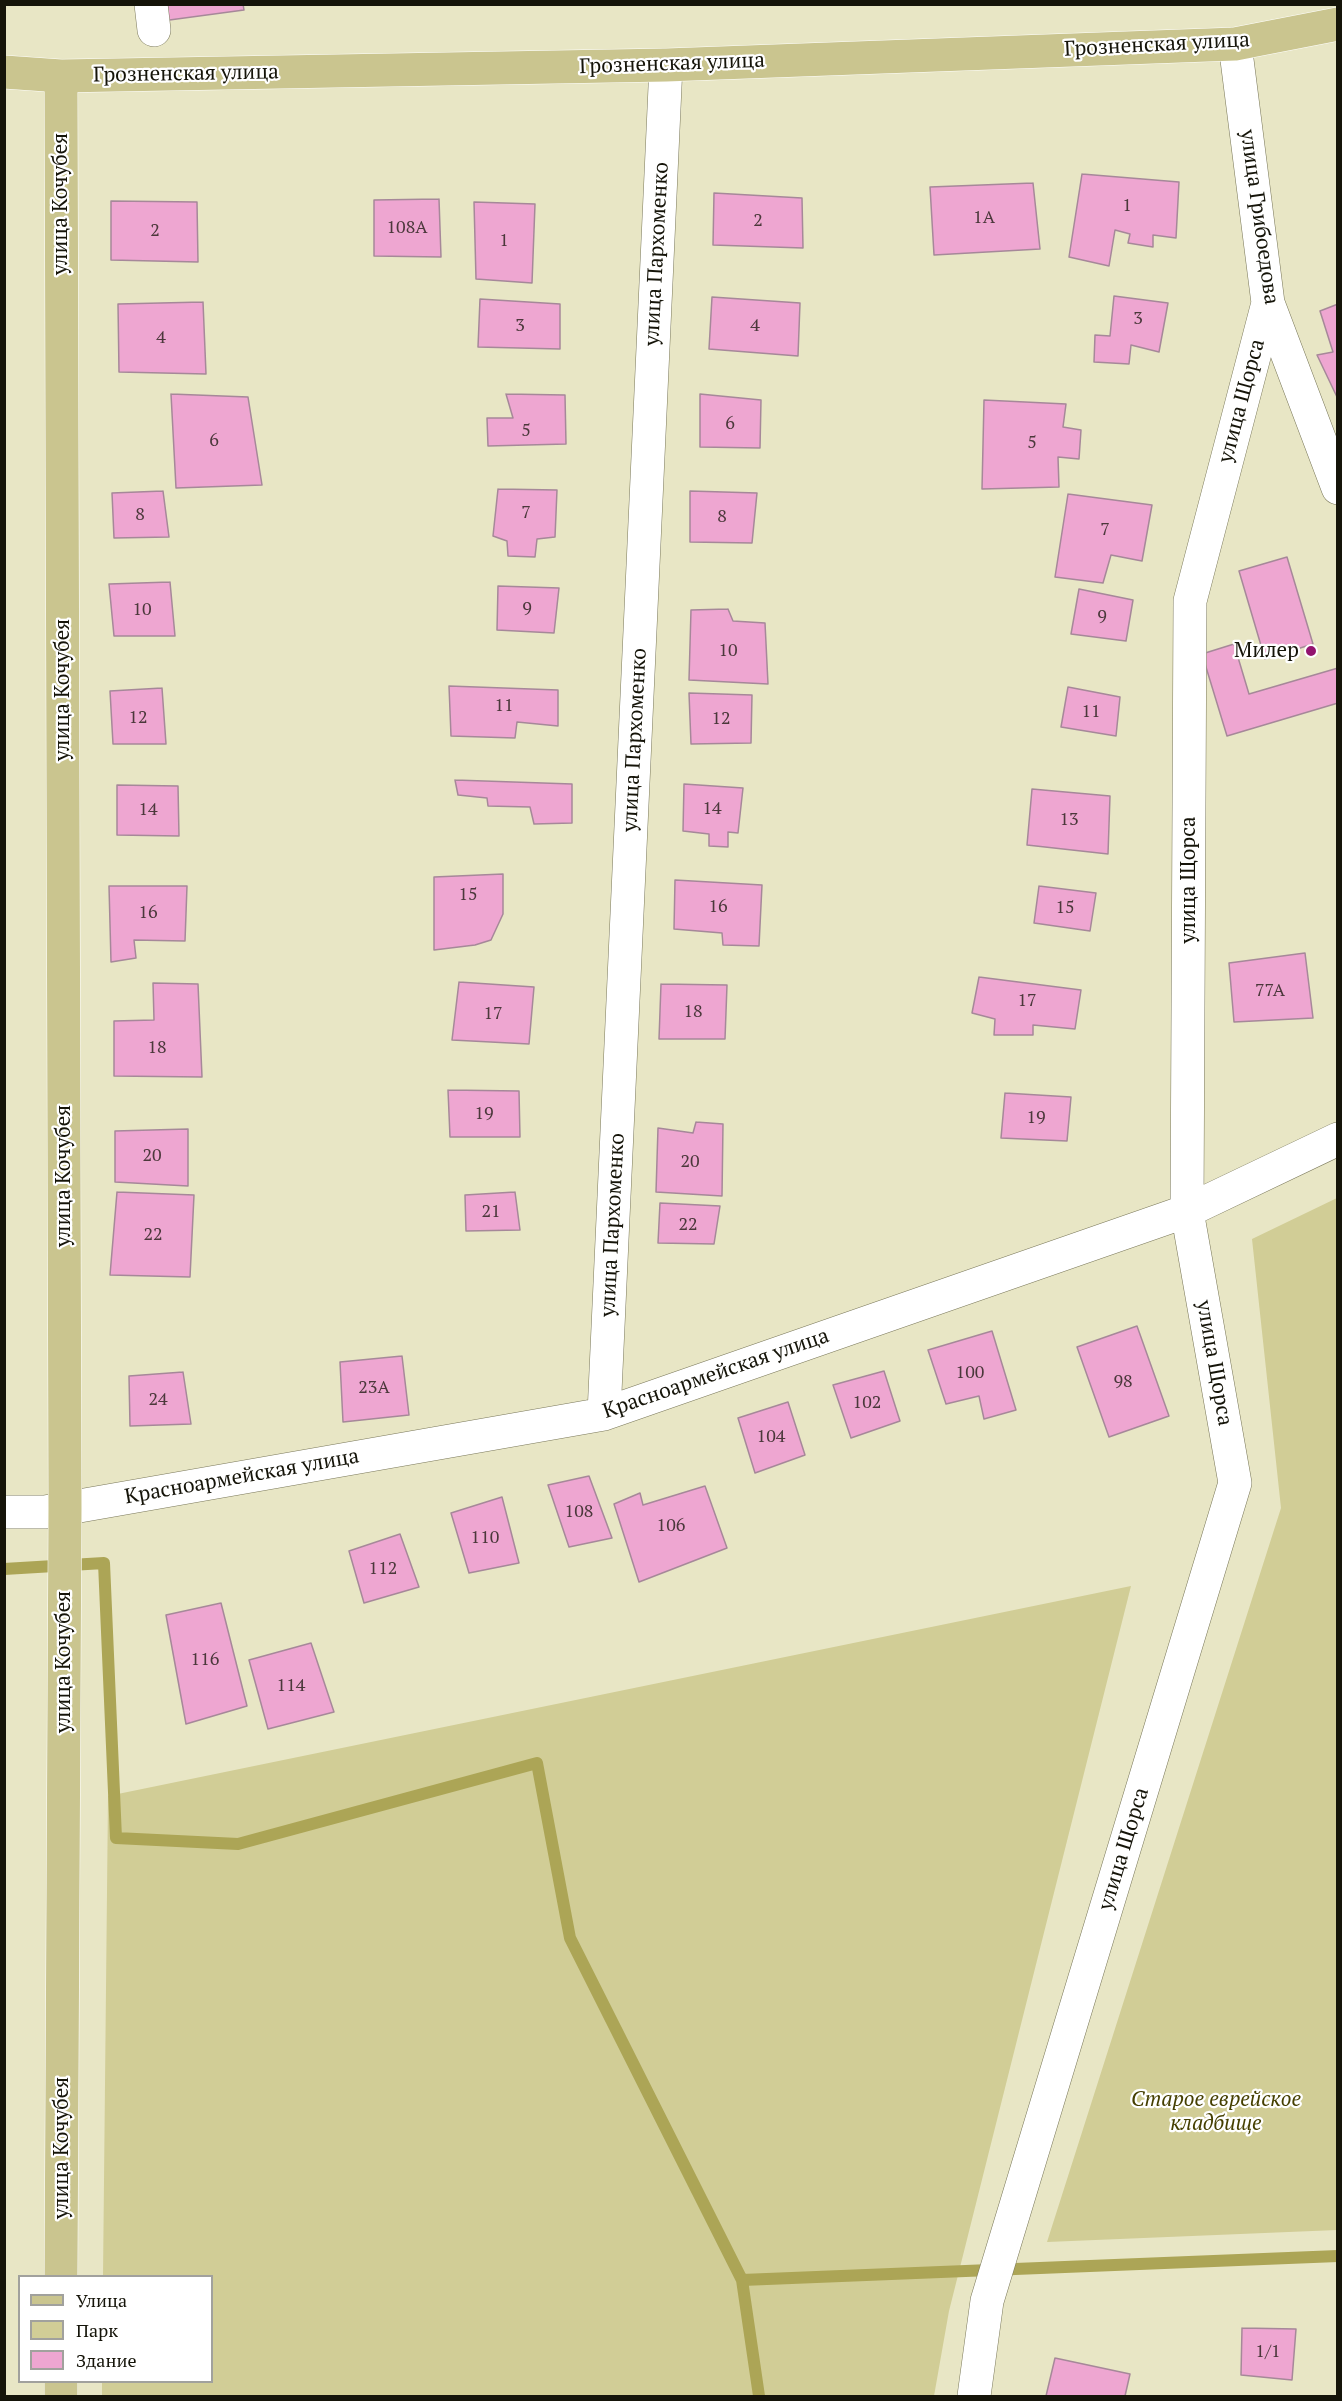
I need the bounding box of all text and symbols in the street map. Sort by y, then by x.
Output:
street label: Грозненская улица [1064,28,1250,62]
street label: Грозненская улица [579,48,765,80]
street label: Грозненская улица [93,60,279,88]
street label: улица Грибоедова [1234,128,1284,306]
street label: улица Кочубея [48,133,74,275]
street label: улица Пархоменко [640,161,674,347]
house number: 1 [1122,195,1132,217]
house number: 1А [973,207,995,229]
house number: 2 [753,210,763,232]
house number: 108А [386,217,428,239]
house number: 2 [150,220,160,242]
house number: 1 [499,230,509,252]
house number: 3 [1133,308,1143,330]
house number: 3 [515,315,525,337]
house number: 4 [750,315,760,337]
house number: 4 [156,327,166,349]
street label: улица Щорса [1213,336,1271,466]
house number: 6 [725,413,735,435]
house number: 5 [521,420,531,442]
house number: 6 [209,430,219,452]
house number: 5 [1027,432,1037,454]
house number: 7 [521,502,531,524]
house number: 8 [135,504,145,526]
house number: 8 [717,506,727,528]
house number: 7 [1100,519,1110,541]
house number: 9 [522,598,532,620]
house number: 10 [132,599,152,621]
house number: 9 [1097,606,1107,628]
street label: улица Кочубея [50,619,76,761]
place label: Милер [1234,638,1299,664]
house number: 10 [718,640,738,662]
marker: Милер [1304,644,1318,658]
street label: улица Пархоменко [618,647,652,833]
house number: 11 [494,695,514,717]
house number: 11 [1081,701,1101,723]
house number: 12 [128,707,148,729]
house number: 12 [711,708,731,730]
house number: 14 [702,798,722,820]
house number: 14 [138,799,158,821]
house number: 13 [1059,809,1079,831]
street label: улица Щорса [1176,816,1202,944]
house number: 15 [458,884,478,906]
house number: 16 [708,896,728,918]
house number: 15 [1055,897,1075,919]
house number: 16 [138,902,158,924]
house number: 77А [1255,980,1285,1002]
house number: 17 [1017,990,1037,1012]
house number: 18 [683,1001,703,1023]
house number: 17 [483,1003,503,1025]
house number: 18 [147,1037,167,1059]
house number: 19 [474,1103,494,1125]
street label: улица Кочубея [51,1105,77,1247]
house number: 19 [1026,1107,1046,1129]
street label: улица Пархоменко [596,1132,630,1318]
house number: 20 [142,1145,162,1167]
house number: 20 [680,1151,700,1173]
house number: 21 [481,1201,501,1223]
house number: 22 [678,1214,698,1236]
house number: 22 [143,1224,163,1246]
street label: улица Щорса [1191,1298,1237,1428]
street label: Красноармейская улица [600,1323,832,1425]
house number: 100 [956,1362,984,1384]
house number: 98 [1113,1371,1133,1393]
house number: 23А [358,1377,390,1399]
house number: 24 [148,1389,168,1411]
house number: 102 [853,1392,881,1414]
house number: 104 [757,1426,785,1448]
street label: Красноармейская улица [123,1444,361,1510]
house number: 108 [565,1501,593,1523]
house number: 106 [657,1515,685,1537]
house number: 110 [471,1527,499,1549]
house number: 112 [369,1558,397,1580]
street label: улица Кочубея [51,1591,77,1733]
house number: 116 [191,1649,219,1671]
house number: 114 [277,1675,305,1697]
street label: улица Щорса [1093,1785,1155,1913]
street label: улица Кочубея [49,2077,75,2219]
park label: Старое еврейское кладбище [1131,2087,1301,2137]
legend [18,2275,213,2383]
text: Улица [76,2288,127,2312]
text: Парк [76,2318,118,2342]
house number: 1/1 [1255,2341,1281,2363]
text: Здание [76,2348,136,2372]

